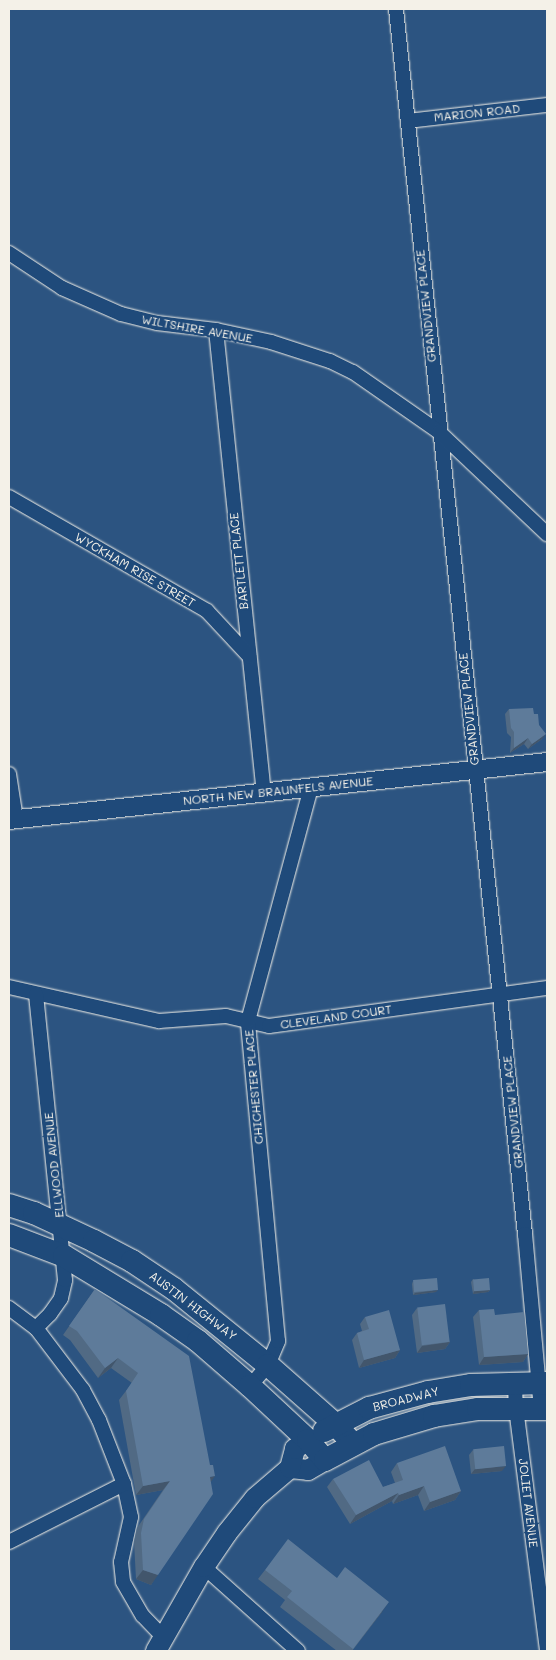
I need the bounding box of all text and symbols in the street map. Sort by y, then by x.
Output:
street label: MARION ROAD [433,101,521,125]
street label: GRANDVIEW PLACE [413,249,439,363]
street label: WILTSHIRE AVENUE [140,312,254,346]
street label: BARTLETT PLACE [227,512,251,610]
street label: WYCKHAM RISE STREET [72,530,198,610]
street label: GRANDVIEW PLACE [456,652,482,766]
street label: NORTH NEW BRAUNFELS AVENUE [182,774,374,808]
street label: CLEVELAND COURT [279,1002,393,1032]
street label: CHICHESTER PLACE [242,1029,266,1145]
street label: GRANDVIEW PLACE [500,1055,526,1169]
street label: ELLWOOD AVENUE [41,1112,67,1218]
street label: AUSTIN HIGHWAY [146,1268,240,1344]
street label: BROADWAY [371,1384,441,1414]
street label: JOLIET AVENUE [515,1458,541,1548]

